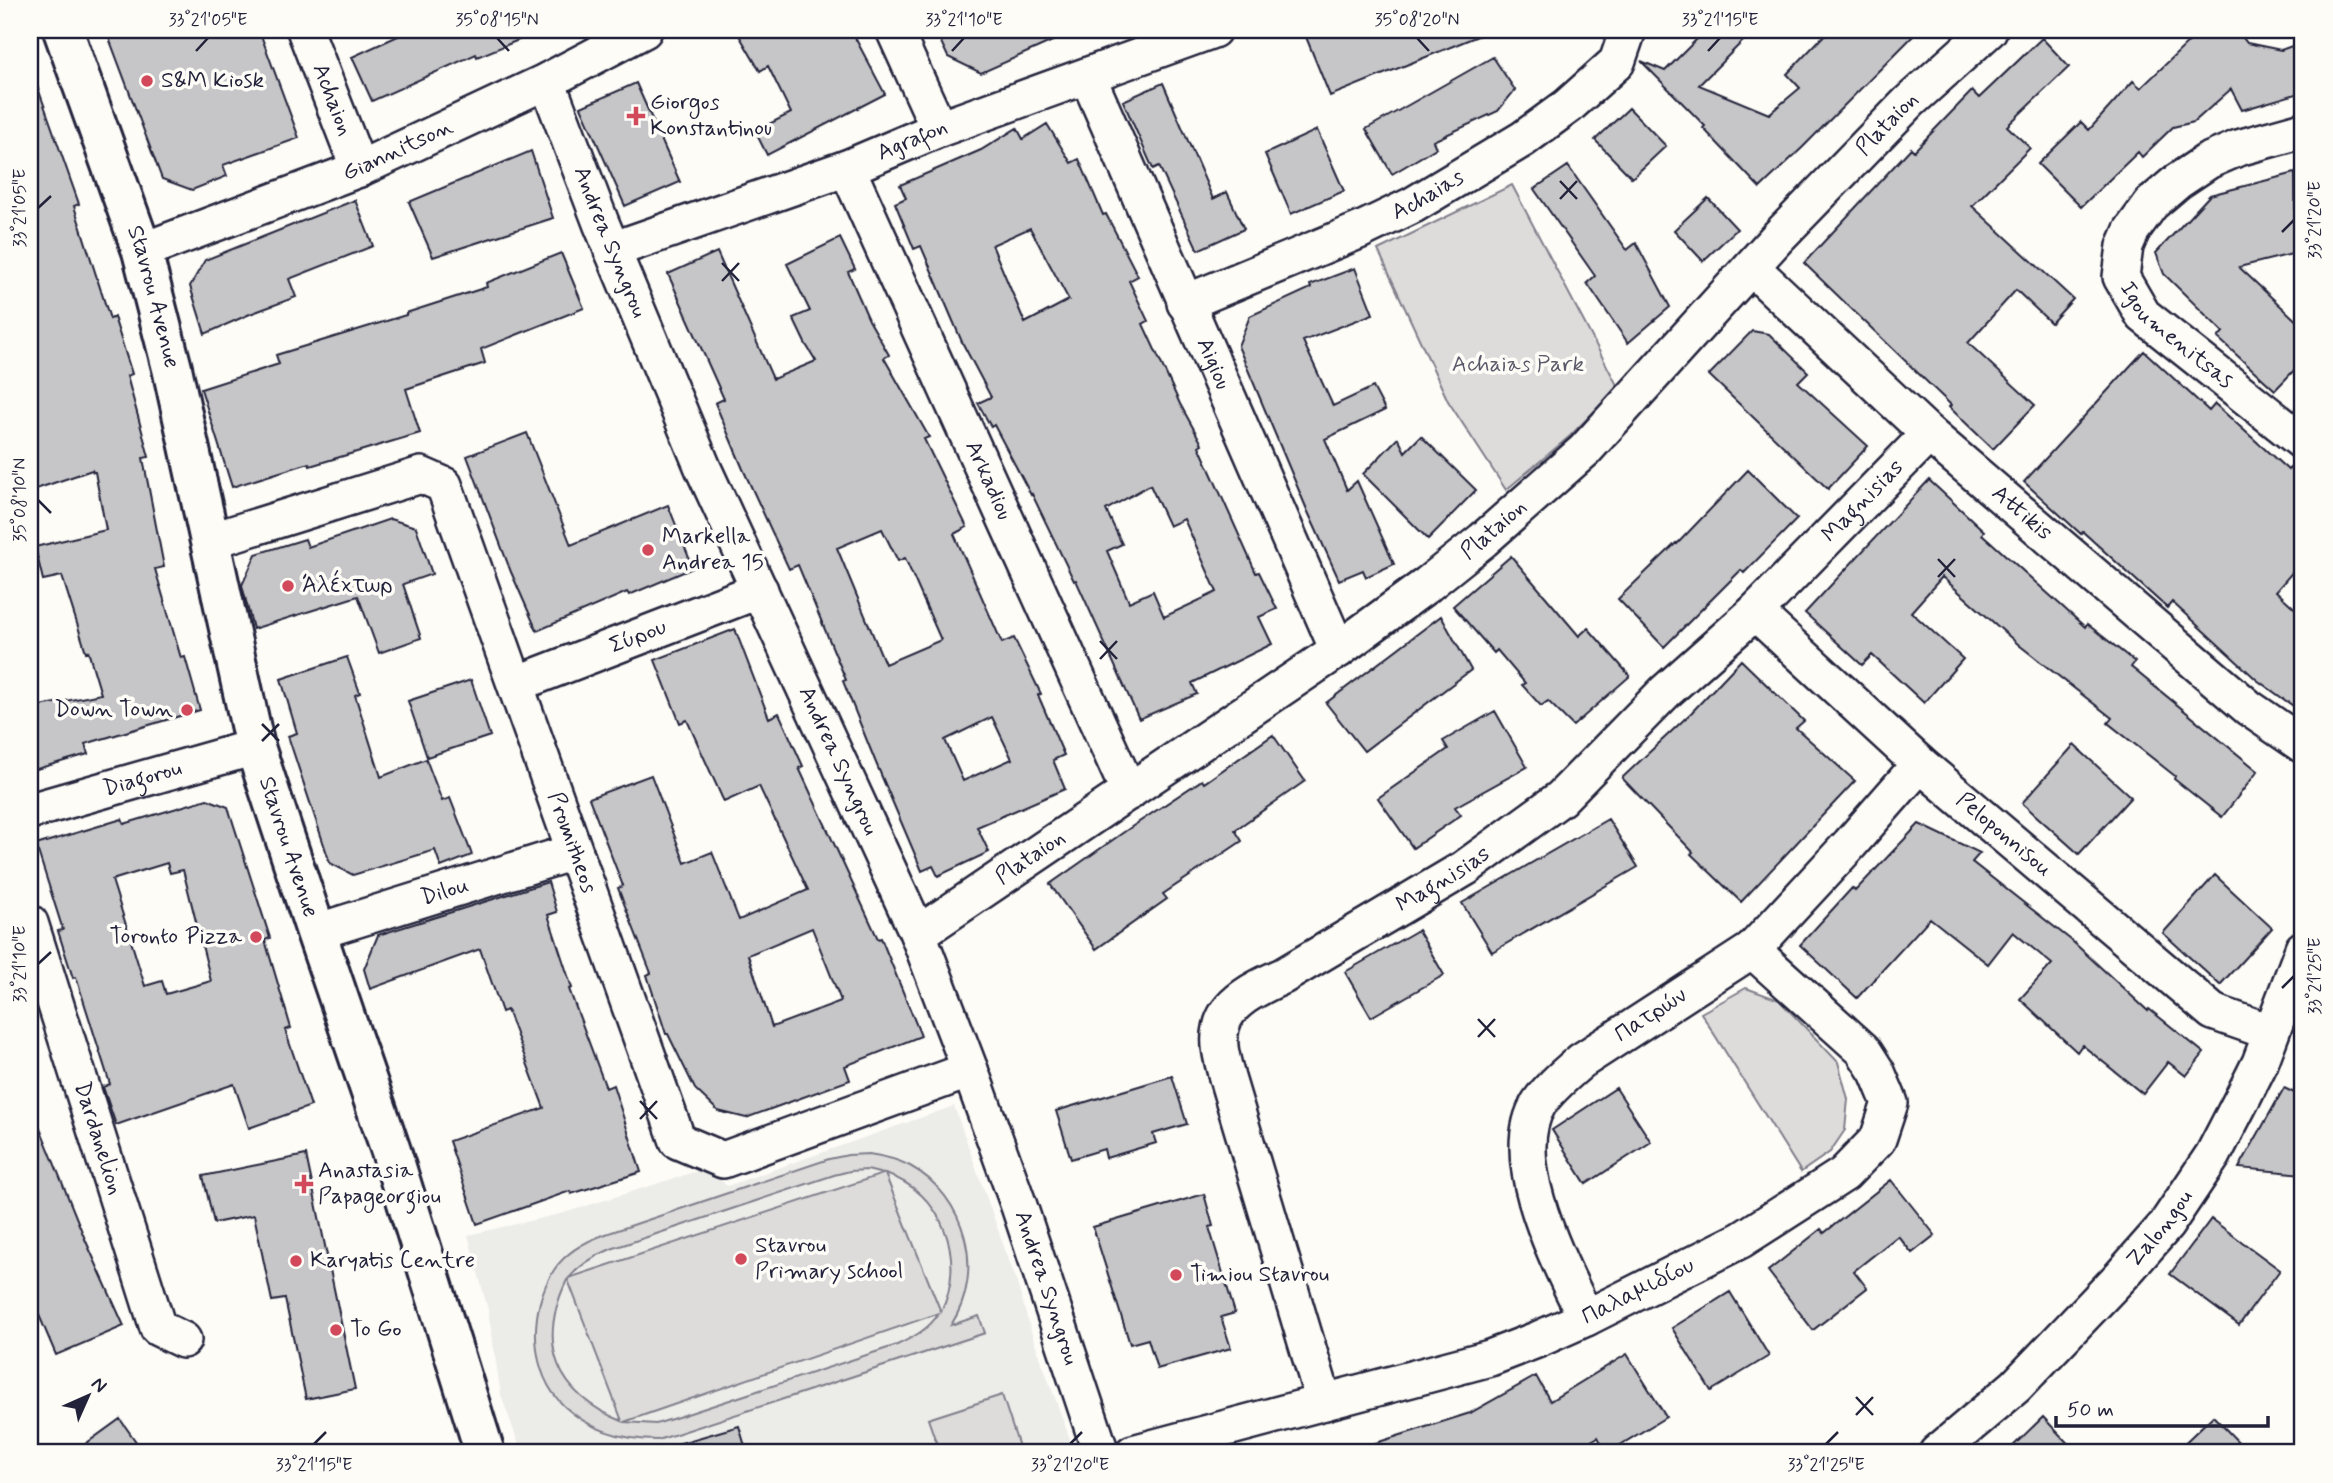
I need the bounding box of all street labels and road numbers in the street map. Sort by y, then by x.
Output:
street label: Achaion [305,59,360,140]
street label: Plataion [1850,85,1926,163]
street label: Giannitson [339,112,458,189]
street label: Agrafon [873,112,952,168]
street label: Andrea Syngrou [566,162,654,322]
street label: Achaias [1387,163,1470,228]
street label: Stavrou Avenue [119,221,186,372]
street label: Igoumenitsas [2112,276,2239,396]
street label: Aigiou [1189,333,1238,394]
street label: Arkadiou [957,436,1019,525]
street label: Magnisias [1816,453,1911,550]
street label: Attikis [1985,479,2058,548]
street label: Plataion [1455,493,1534,567]
street label: Σύρου [605,612,671,661]
street label: Andrea Syngrou [791,682,885,840]
street label: Diagorou [100,754,185,804]
street label: Stavrou Avenue [251,773,325,922]
street label: Peloponnisou [1949,786,2058,884]
street label: Promitheos [540,788,604,898]
street label: Plataion [990,823,1072,892]
street label: Magnisias [1391,839,1496,920]
street label: Dilou [417,870,473,913]
street label: Πατρών [1609,981,1693,1050]
street label: Dardanelion [66,1078,130,1199]
street label: Zalongou [2120,1184,2200,1274]
street label: Andrea Syngrou [1007,1207,1086,1369]
street label: Παλαμιδίου [1577,1251,1699,1332]

